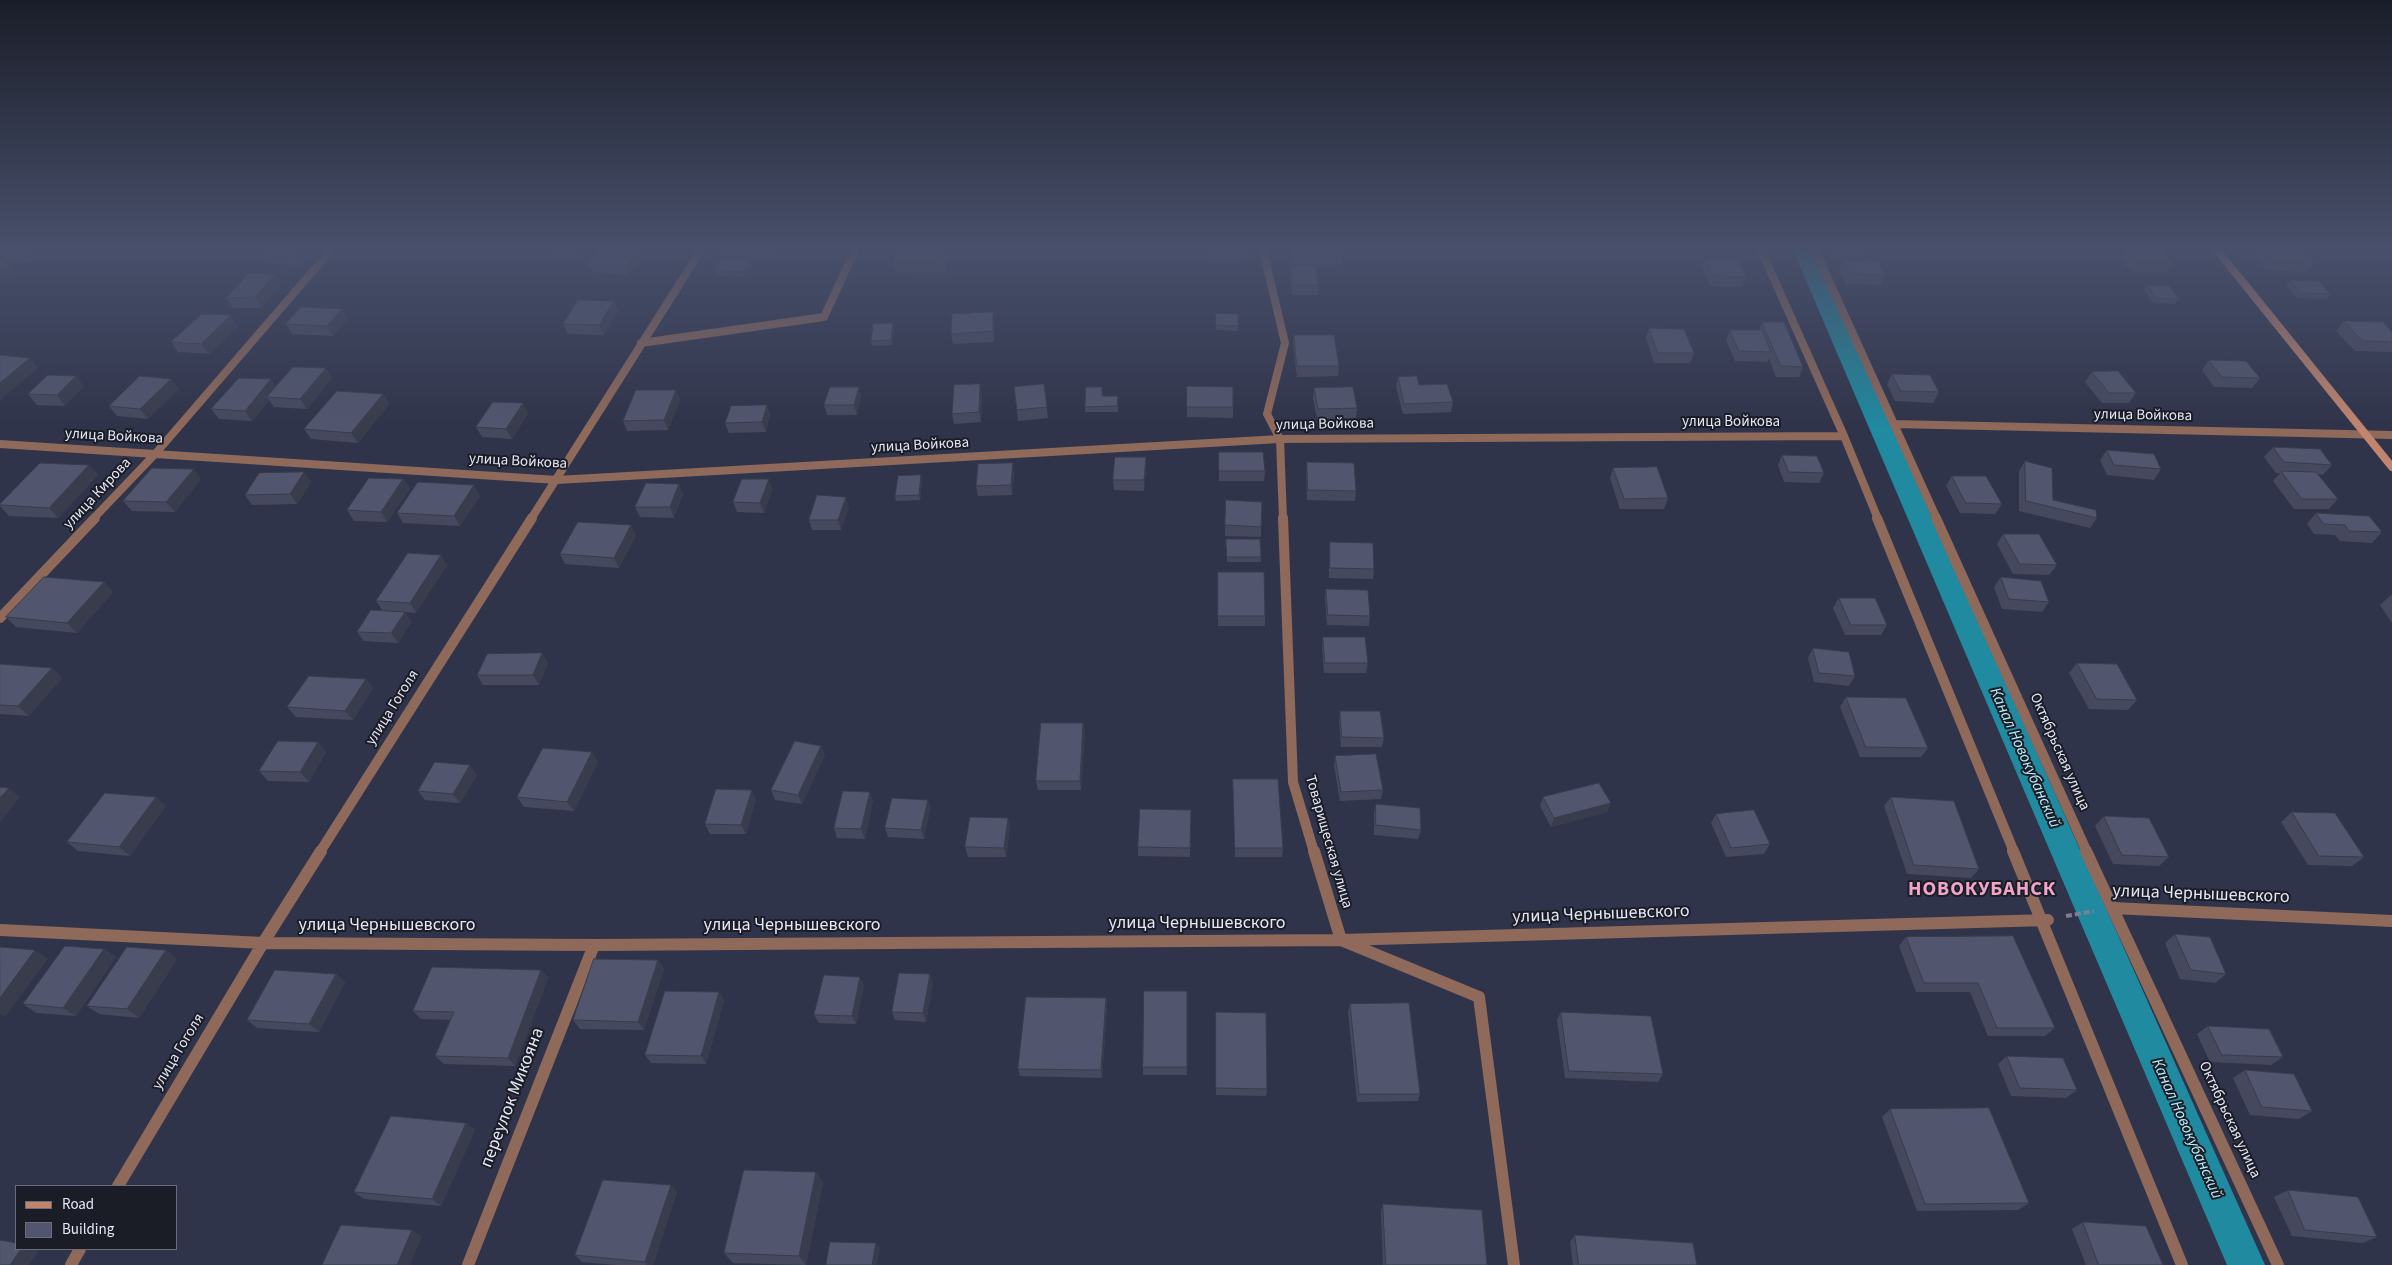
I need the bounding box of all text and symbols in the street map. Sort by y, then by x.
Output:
street label: улица Войкова [2094,406,2192,426]
street label: улица Войкова [1682,414,1780,432]
street label: улица Войкова [1276,415,1374,435]
street label: улица Войкова [64,425,164,449]
street label: улица Войкова [870,434,970,458]
street label: улица Войкова [468,450,568,474]
street label: улица Кирова [60,455,136,533]
street label: улица Гоголя [363,667,423,749]
water label: Канал Новокубанский [1984,685,2064,831]
street label: Октябрьская улица [2025,690,2093,814]
street label: Товарищеская улица [1300,773,1356,911]
district label: НОВОКУБАНСК [1907,879,2057,903]
street label: улица Чернышевского [2112,881,2290,909]
street label: улица Чернышевского [1512,901,1690,929]
street label: улица Чернышевского [1108,913,1286,935]
street label: улица Чернышевского [298,915,476,937]
street label: улица Чернышевского [703,915,881,937]
street label: улица Гоголя [149,1011,209,1093]
street label: переулок Микояна [476,1025,550,1171]
water label: Канал Новокубанский [2146,1056,2226,1202]
street label: Октябрьская улица [2194,1059,2264,1181]
legend [15,1185,178,1250]
text: Road [62,1194,94,1215]
text: Building [62,1219,114,1240]

